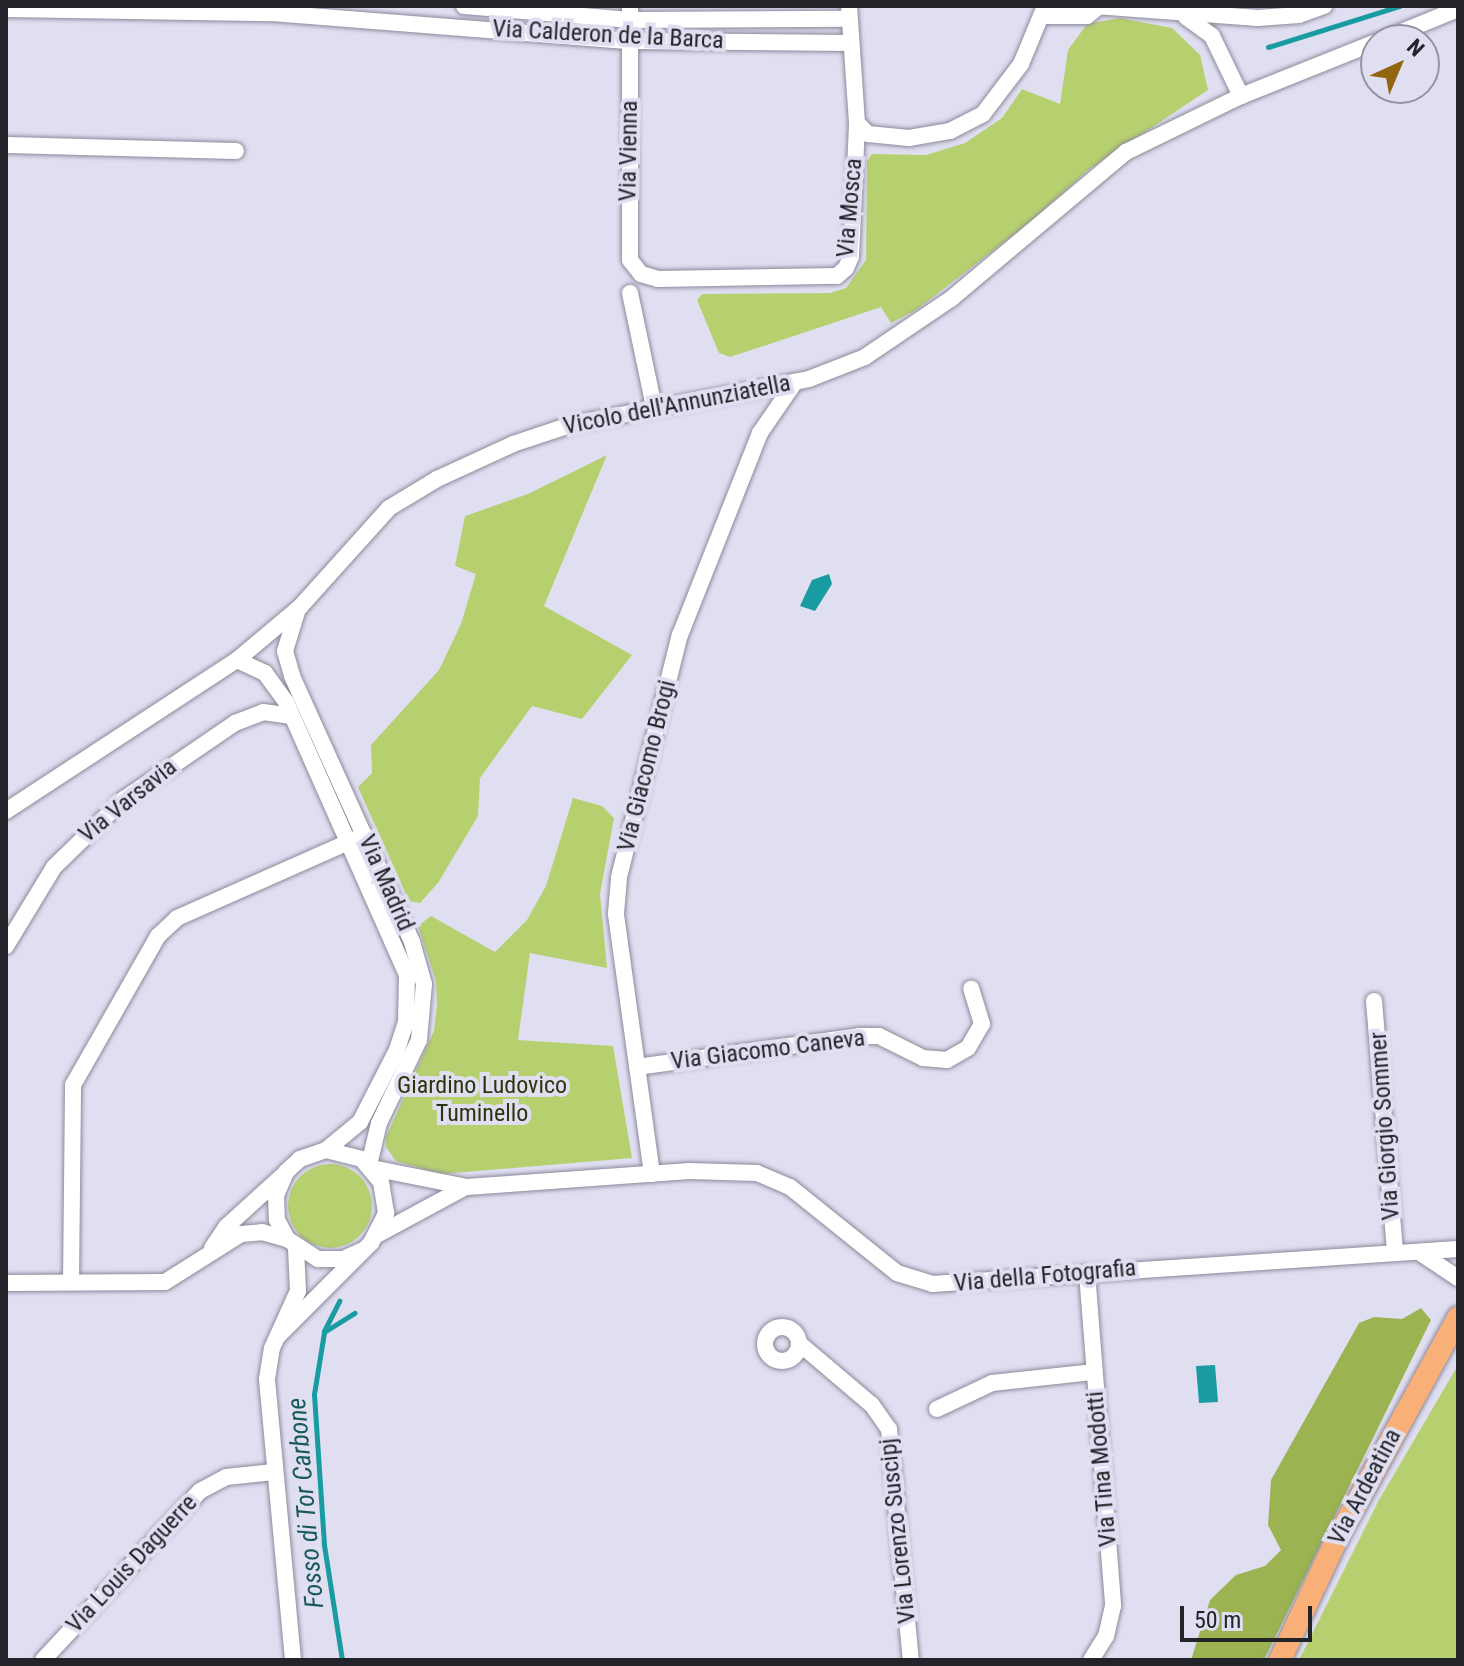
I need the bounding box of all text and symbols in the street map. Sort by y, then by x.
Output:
street label: Via Calderon de la Barca [492,15,724,55]
north arrow [1360,24,1440,104]
text: N [1402,34,1429,61]
street label: Via Vienna [614,100,644,202]
street label: Via Mosca [831,157,869,259]
street label: Vicolo dell'Annunziatella [561,369,793,441]
street label: Via Giacomo Brogi [612,677,682,855]
street label: Via Varsavia [73,753,183,849]
street label: Via Madrid [352,830,420,936]
street label: Via Giacomo Caneva [669,1024,867,1076]
street label: Via Giorgio Sommer [1364,1031,1406,1221]
park label: Giardino Ludovico Tuminello [397,1072,567,1128]
street label: Via della Fotografia [953,1254,1137,1298]
street label: Via Tina Modotti [1081,1390,1123,1548]
water label: Fosso di Tor Carbone [281,1396,331,1610]
street label: Via Ardeatina [1322,1424,1408,1550]
street label: Via Lorenzo Suscipj [874,1437,922,1625]
street label: Via Louis Daguerre [61,1489,203,1639]
scale bar [1184,1590,1316,1640]
text: 50 m [1194,1606,1241,1634]

